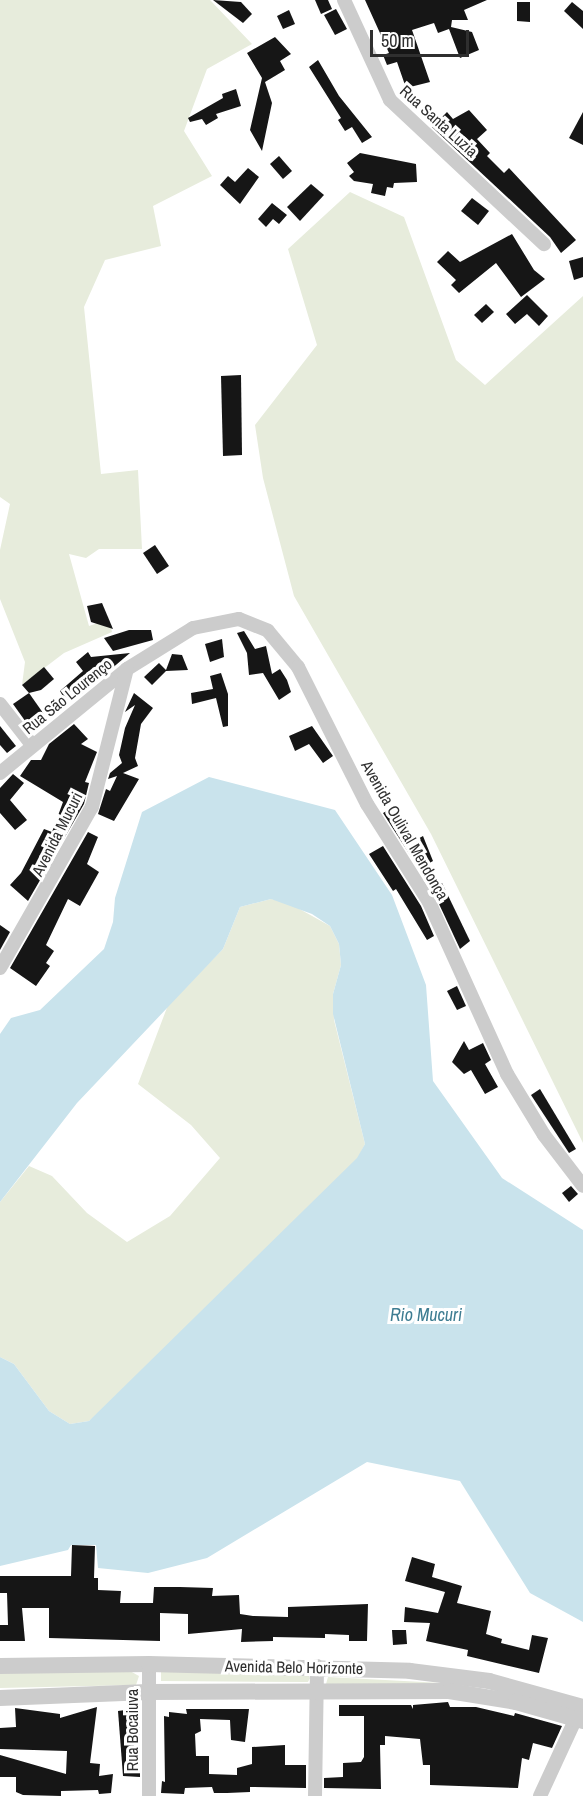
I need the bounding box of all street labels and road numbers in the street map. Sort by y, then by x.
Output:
street label: Rua Santa Luzia [396,81,482,161]
street label: Rua São Lourenço [18,654,116,738]
street label: Avenida Oulival Mendonça [357,757,453,903]
street label: Avenida Mucuri [28,789,86,879]
street label: Avenida Belo Horizonte [225,1656,363,1678]
street label: Rua Bocaiuva [122,1689,142,1771]

